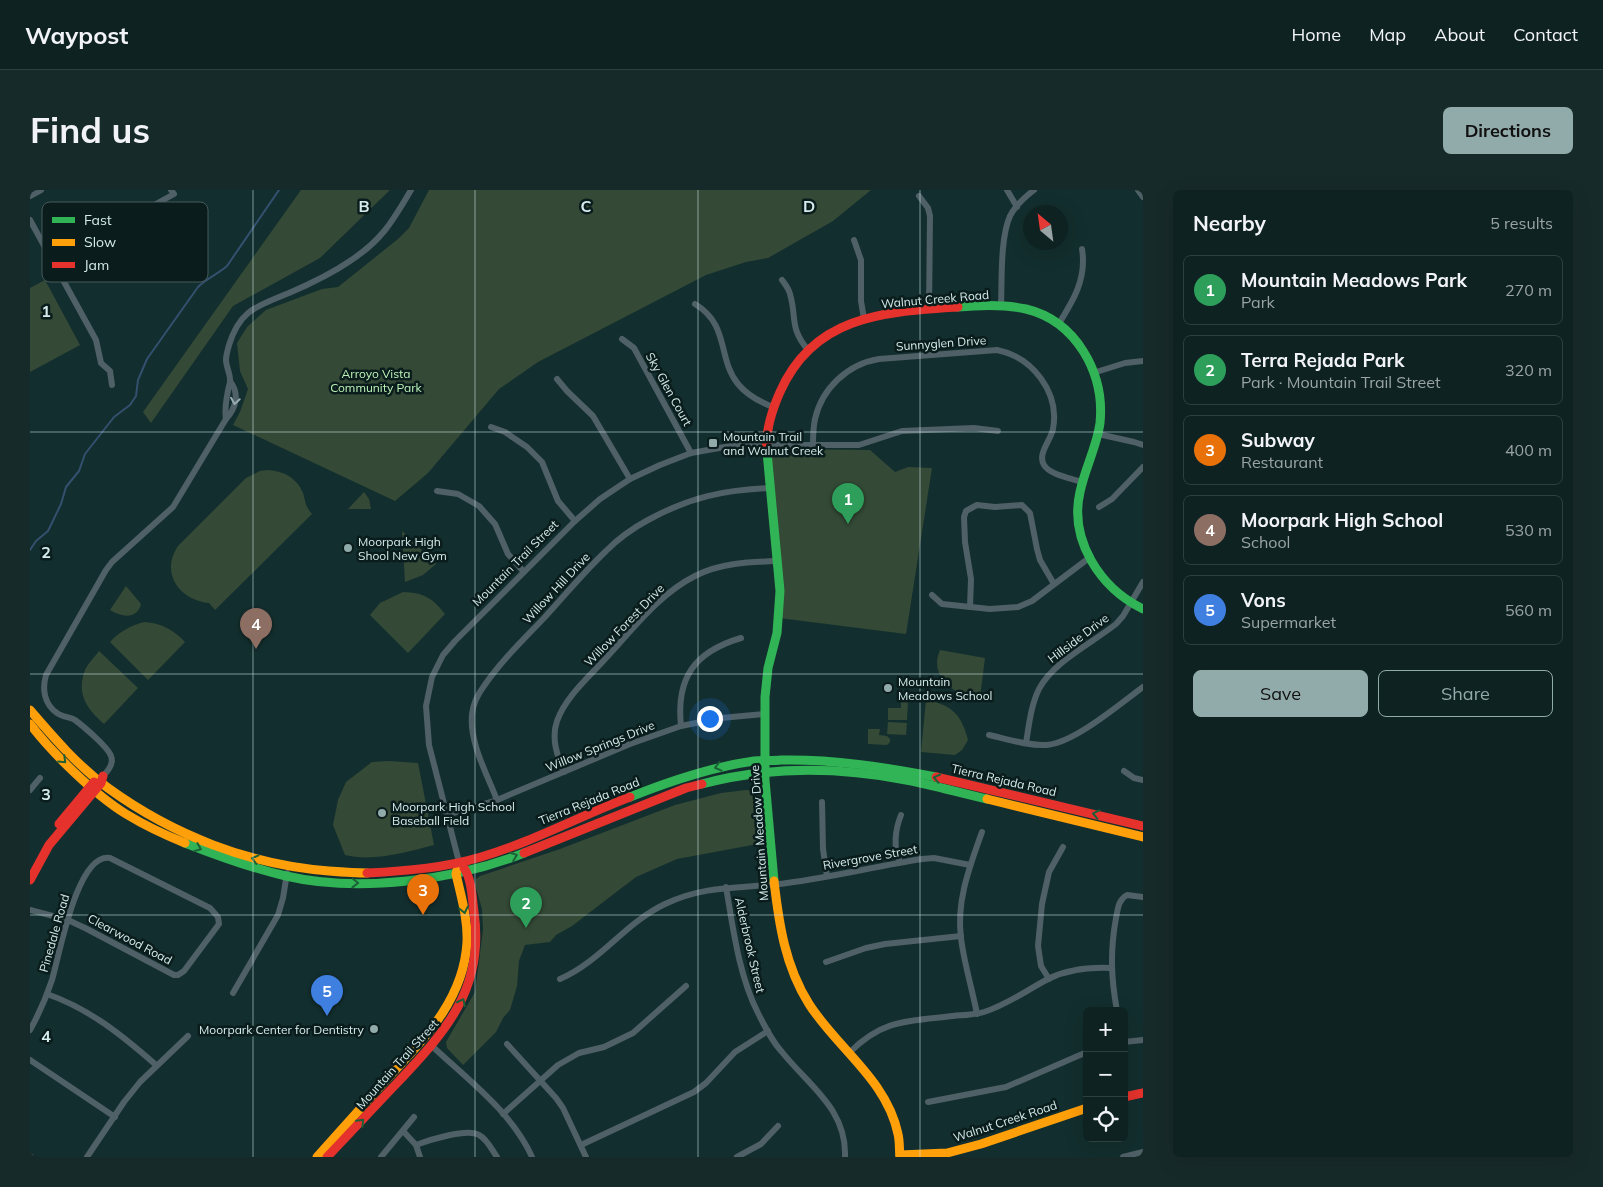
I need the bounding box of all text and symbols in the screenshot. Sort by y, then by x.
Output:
text: Waypost [25,20,128,50]
text: Home [1291,23,1341,46]
text: Map [1369,23,1406,46]
text: About [1434,23,1485,46]
text: Contact [1513,23,1578,46]
button: Directions [1443,107,1573,154]
text: Find us [30,108,150,152]
text: B [358,196,370,216]
text: C [581,196,592,216]
text: D [803,196,815,216]
legend [42,202,208,282]
north arrow [1023,205,1068,250]
text: Nearby [1193,210,1266,236]
text: Fast [84,211,112,229]
text: 5 results [1490,213,1553,233]
text: Slow [84,233,116,251]
text: Jam [84,256,109,274]
text: Mountain Meadows Park [1241,268,1467,292]
text: 1 [1205,280,1215,300]
text: 270 m [1505,280,1552,300]
street label: Walnut Creek Road [880,287,990,311]
text: Park [1241,292,1275,312]
text: 1 [41,301,51,321]
street label: Sunnyglen Drive [895,332,987,354]
text: Terra Rejada Park [1241,348,1404,372]
street label: Sky Glen Court [643,350,695,428]
text: 2 [1205,360,1215,380]
text: 320 m [1505,360,1552,380]
park label: Arroyo Vista Community Park [330,366,423,395]
text: Park · Mountain Trail Street [1241,372,1441,392]
one-way arrow [230,396,240,405]
text: Subway [1241,428,1315,452]
place label: Mountain Trail and Walnut Creek [723,429,824,458]
marker: Mountain Trail and Walnut Creek [707,437,719,449]
text: 3 [1205,440,1215,460]
text: 400 m [1505,440,1552,460]
text: Restaurant [1241,452,1323,472]
pin: 1 [832,483,864,524]
text: Moorpark High School [1241,508,1443,532]
street label: Mountain Trail Street [469,517,561,609]
text: 4 [1205,520,1215,540]
text: 530 m [1505,520,1552,540]
text: School [1241,532,1290,552]
place label: Moorpark High Shool New Gym [358,534,447,563]
text: 2 [41,542,51,562]
marker: Moorpark High Shool New Gym [342,542,354,554]
street label: Willow Hill Drive [519,549,593,627]
street label: Willow Forest Drive [581,581,667,669]
text: Vons [1241,588,1286,612]
text: 5 [1205,600,1215,620]
text: 560 m [1505,600,1552,620]
pin: 4 [240,608,272,649]
street label: Hillside Drive [1045,610,1111,666]
text: Supermarket [1241,612,1336,632]
button: Save [1193,670,1368,717]
button: Share [1378,670,1553,717]
place label: Mountain Meadows School [898,674,992,703]
marker: Mountain Meadows School [882,682,894,694]
your location [697,706,723,732]
street label: Willow Springs Drive [543,717,657,775]
one-way arrow [58,754,67,763]
street label: Tierra Rejada Road [950,761,1058,799]
one-way arrow [714,762,722,772]
street label: Mountain Meadow Drive [747,765,771,901]
one-way arrow [933,773,942,784]
street label: Tierra Rejada Road [536,774,642,828]
text: 3 [41,784,51,804]
place label: Moorpark High School Baseball Field [392,799,515,828]
marker: Moorpark High School Baseball Field [376,807,388,819]
one-way arrow [1091,809,1100,820]
street label: Rivergrove Street [822,841,918,873]
one-way arrow [193,843,201,853]
one-way arrow [510,852,518,862]
one-way arrow [250,854,259,865]
pin: 3 [407,874,439,915]
one-way arrow [352,878,360,888]
pin: 2 [510,887,542,928]
street label: Pinedale Road [36,892,72,974]
street label: Alderbrook Street [732,896,768,994]
one-way arrow [458,905,468,914]
street label: Clearwood Road [85,910,175,968]
pin: 5 [311,975,343,1016]
one-way arrow [456,998,466,1007]
map controls [1083,1007,1128,1142]
button: + [1083,1007,1128,1052]
street label: Mountain Trail Street [353,1016,441,1112]
place label: Moorpark Center for Dentistry [199,1022,365,1037]
marker: Moorpark Center for Dentistry [368,1023,380,1035]
text: 4 [41,1026,51,1046]
button: − [1083,1052,1128,1097]
street label: Walnut Creek Road [951,1097,1059,1145]
button: locate [1083,1097,1128,1142]
one-way arrow [355,1118,364,1127]

